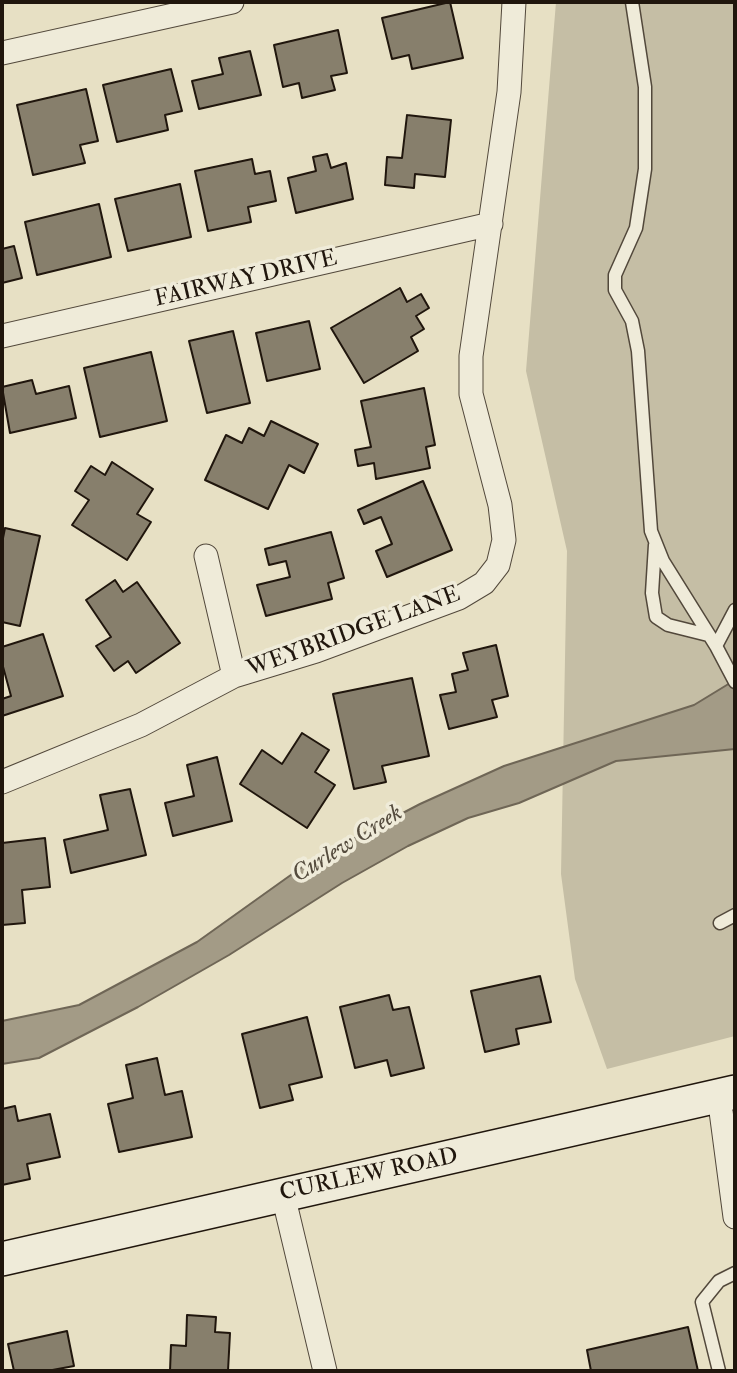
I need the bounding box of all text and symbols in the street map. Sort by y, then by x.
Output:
street label: FAIRWAY DRIVE [152,246,340,314]
street label: WEYBRIDGE LANE [244,582,464,684]
water label: Curlew Creek [287,800,409,890]
street label: CURLEW ROAD [277,1144,461,1208]

